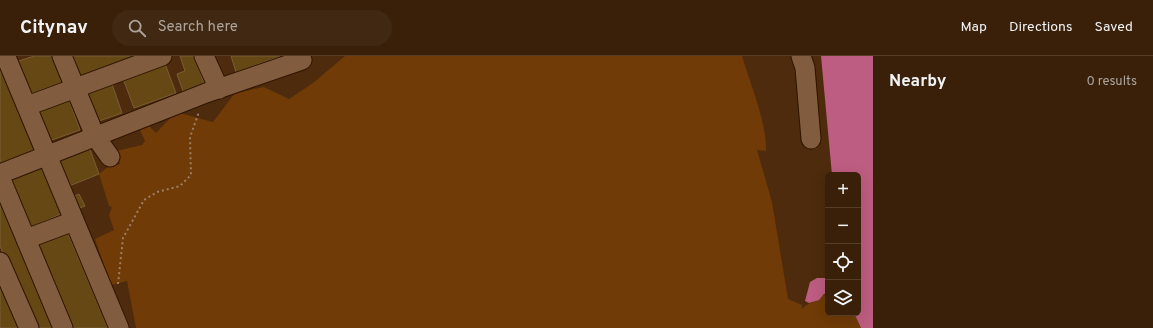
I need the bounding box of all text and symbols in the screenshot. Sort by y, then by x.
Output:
search box [112,10,392,46]
text: Citynav [20,16,88,40]
icon: search [126,17,148,39]
text: Search here [158,18,238,37]
text: Map [961,19,987,36]
text: Directions [1009,19,1073,36]
text: Saved [1095,19,1133,36]
text: Nearby [889,71,946,93]
text: 0 results [1086,74,1137,90]
map controls [825,172,861,316]
button: + [825,172,861,208]
button: − [825,208,861,244]
button: locate [825,244,861,280]
button: layers [825,280,861,316]

